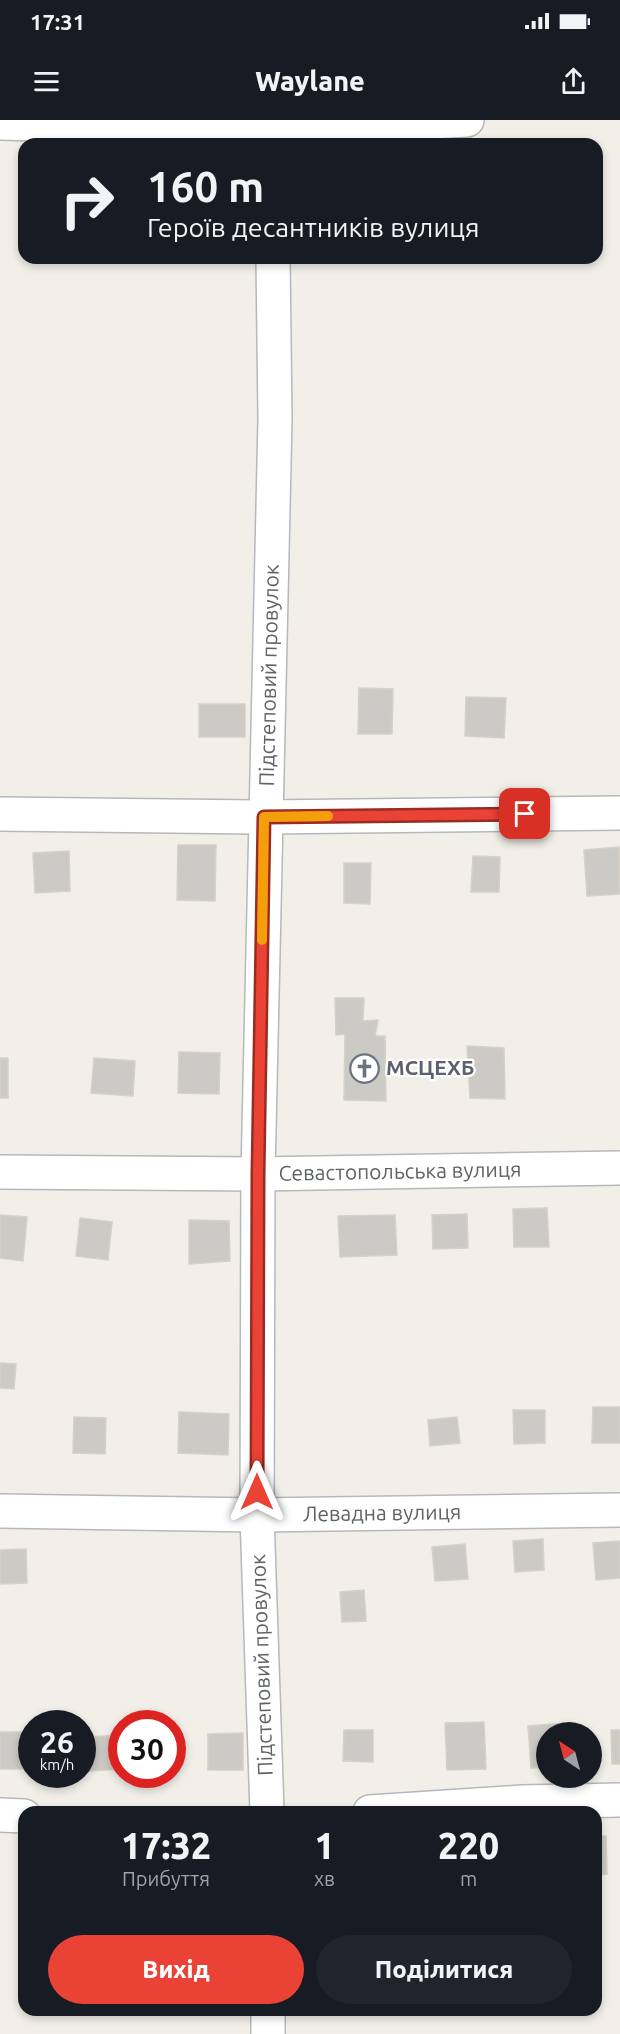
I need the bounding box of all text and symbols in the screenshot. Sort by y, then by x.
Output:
text: 17:31 [30,9,85,34]
icon: menu [30,65,63,98]
icon: share [557,65,590,98]
text: Waylane [255,66,365,96]
icon: right [48,162,126,240]
text: 160 m [147,163,264,210]
text: Героїв десантників вулиця [147,212,480,242]
street label: Підстеповий провулок [254,564,283,787]
pin [499,788,550,839]
icon: arrive [508,797,541,830]
church icon: МСЦЕХБ [349,1052,381,1084]
place label: МСЦЕХБ [386,1055,474,1079]
street label: Севастопольська вулиця [278,1157,522,1185]
position arrow [225,1460,289,1524]
street label: Левадна вулиця [303,1499,461,1525]
street label: Підстеповий провулок [245,1554,277,1776]
speed limit sign: 30 [108,1710,186,1788]
north arrow [536,1722,602,1788]
map controls [536,1722,602,1788]
text: 26 [40,1725,74,1759]
text: km/h [40,1756,74,1773]
text: 17:32 [121,1825,211,1866]
text: 1 [314,1825,335,1866]
text: 220 [438,1825,499,1866]
text: Прибуття [122,1867,210,1890]
text: хв [314,1867,335,1890]
text: m [460,1867,477,1890]
button: Вихід [48,1935,304,2004]
button: Поділитися [316,1935,572,2004]

